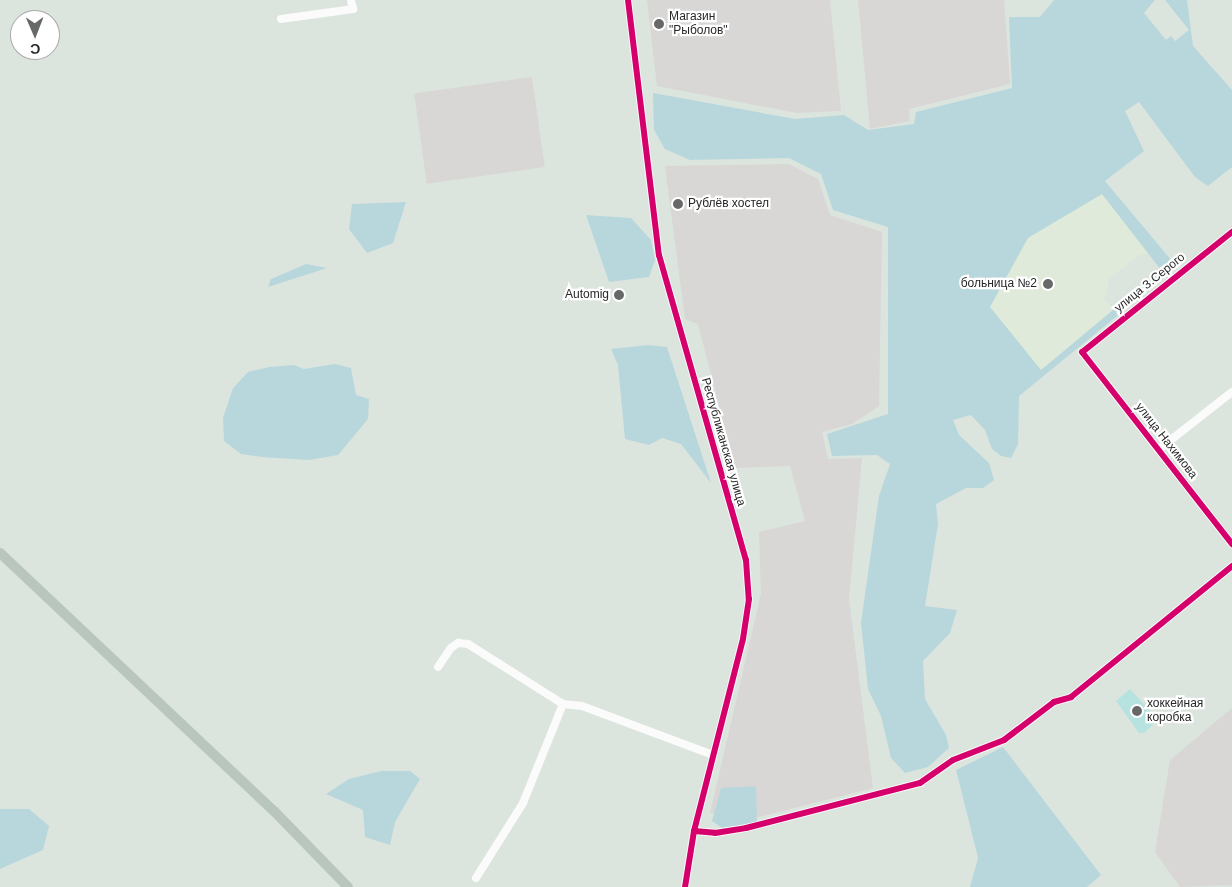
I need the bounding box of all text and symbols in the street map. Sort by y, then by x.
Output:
north arrow [10,10,60,60]
place label: Магазин "Рыболов" [669,10,728,38]
marker: Магазин "Рыболов" [653,18,665,30]
text: С [30,41,40,57]
place label: Рублёв хостел [688,197,769,211]
marker: Рублёв хостел [672,198,684,210]
street label: улица З.Серого [1112,250,1188,316]
place label: больница №2 [961,277,1037,291]
marker: больница №2 [1041,277,1055,291]
place label: Automig [565,288,609,302]
marker: Automig [613,289,625,301]
street label: Республиканская улица [698,376,748,508]
street label: улица Нахимова [1132,400,1200,482]
place label: хоккейная коробка [1147,697,1203,725]
marker: хоккейная коробка [1131,705,1143,717]

